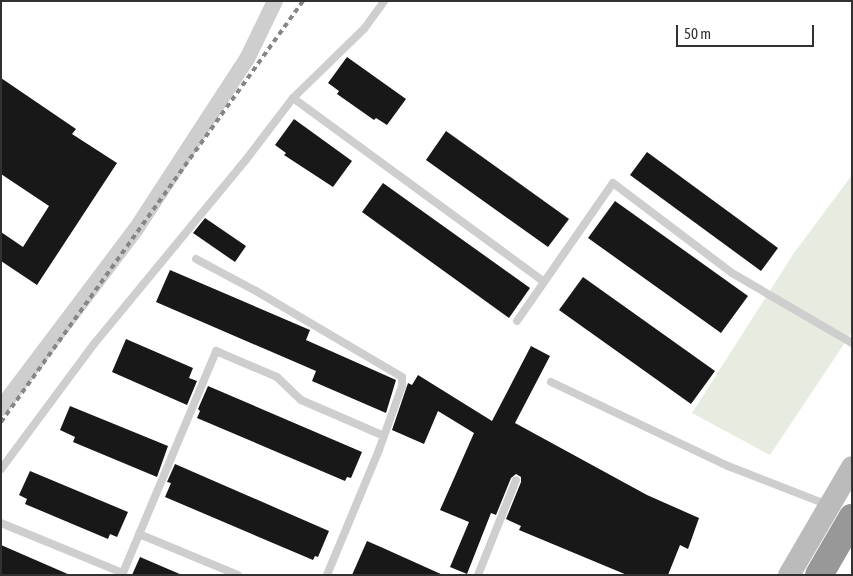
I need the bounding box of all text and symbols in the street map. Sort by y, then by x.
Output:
scale bar [678,15,816,47]
text: 50 m [684,25,711,42]

